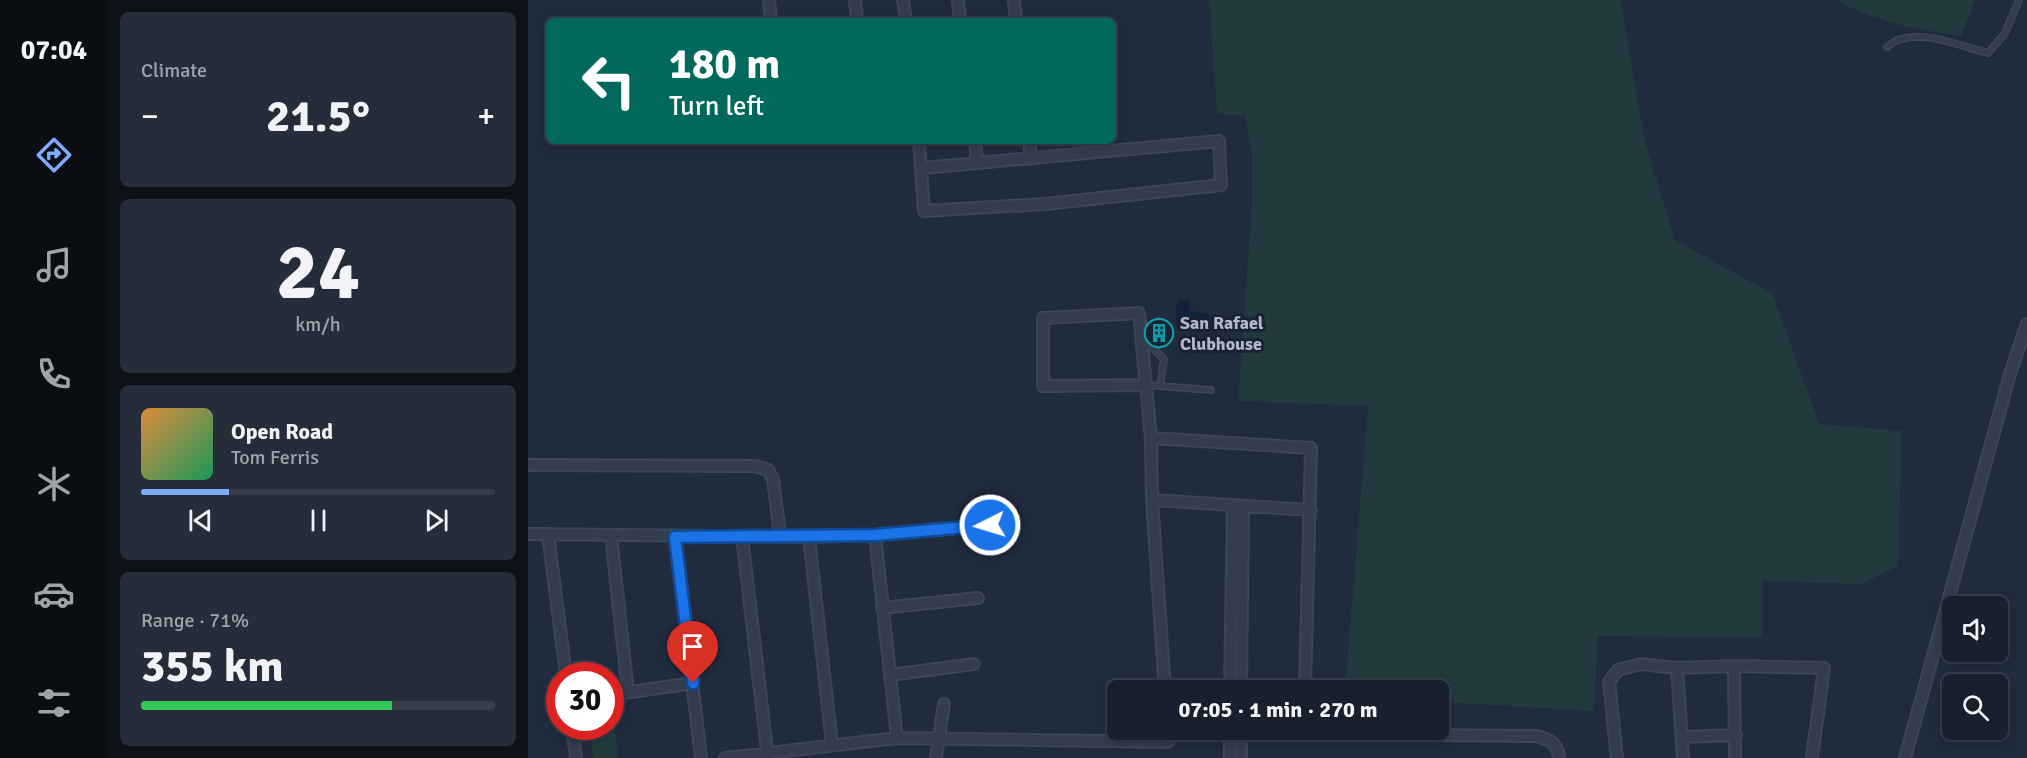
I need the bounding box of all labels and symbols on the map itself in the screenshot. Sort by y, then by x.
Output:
place label: San Rafael Clubhouse [1180,312,1264,355]
building icon: San Rafael Clubhouse [1143,317,1175,349]
position arrow [958,493,1022,557]
pin [667,621,718,683]
speed limit sign: 30 [546,662,624,740]

